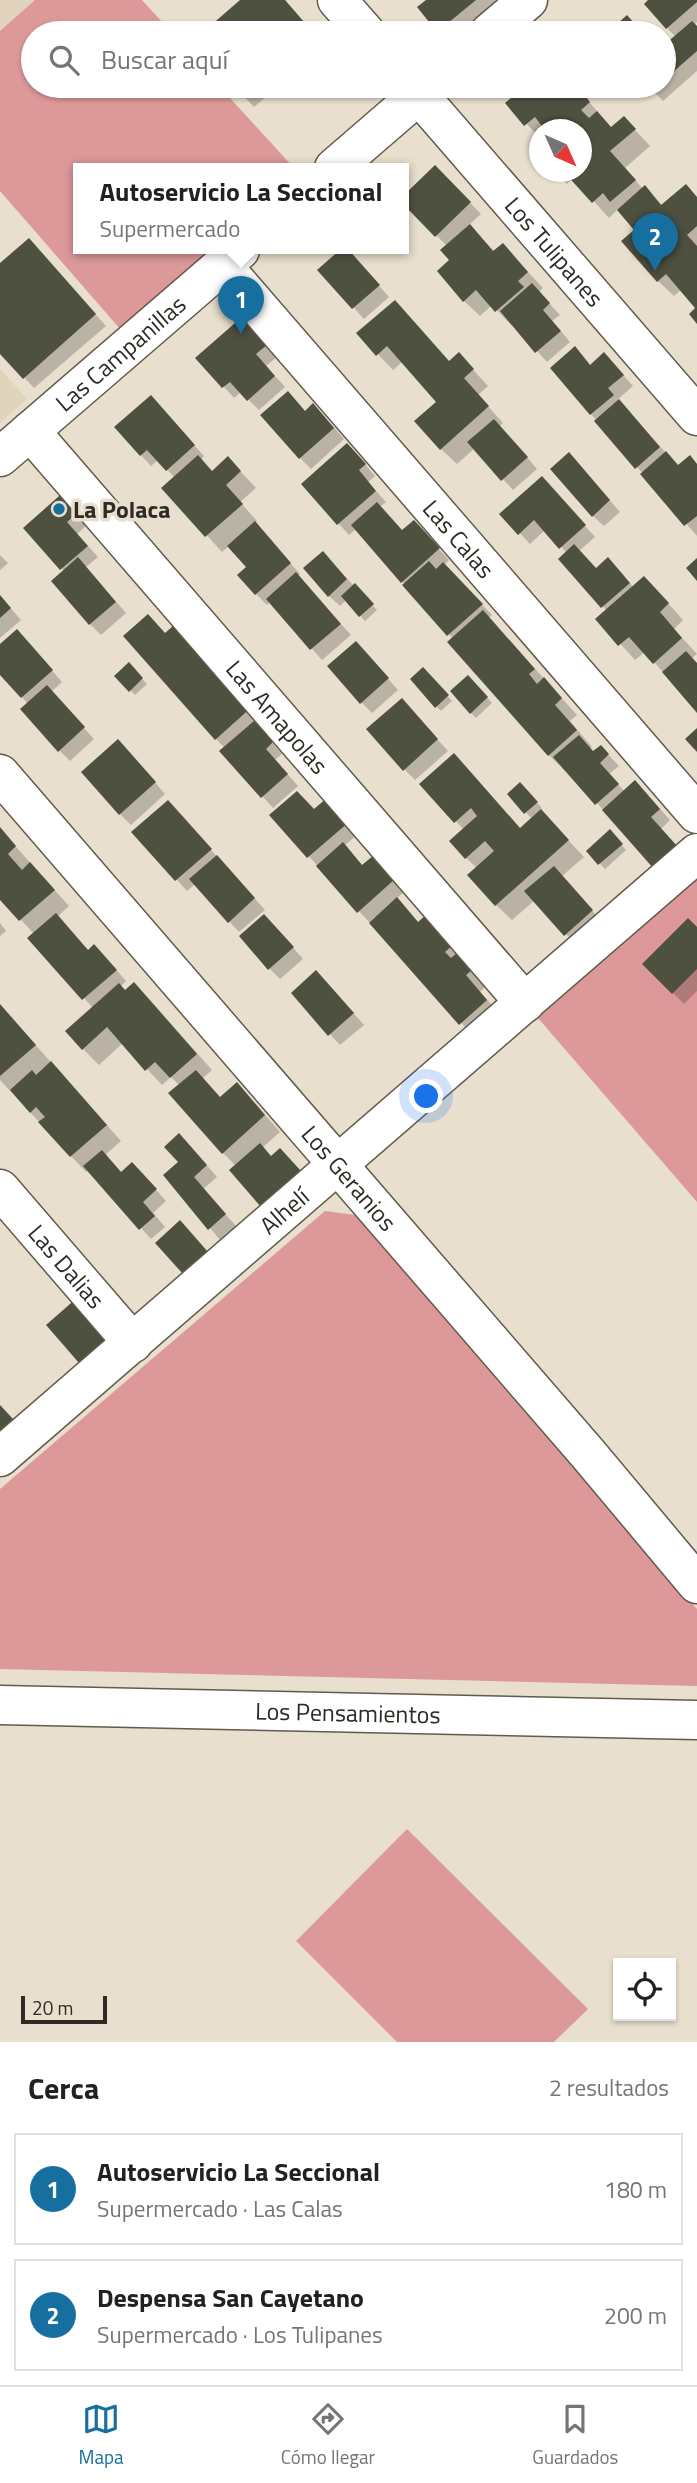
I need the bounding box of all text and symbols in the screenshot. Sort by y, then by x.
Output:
search box [21,21,676,98]
text: Buscar aquí [101,40,228,79]
icon: search [45,41,83,79]
north arrow [529,119,592,182]
popup [73,163,409,254]
text: Autoservicio La Seccional [99,172,383,211]
street label: Los Tulipanes [496,189,612,314]
text: Supermercado [99,211,240,246]
pin: 2 [632,213,678,271]
pin: 1 [218,276,264,334]
street label: Las Campanillas [47,287,194,420]
place label: La Polaca [73,491,171,527]
street label: Las Calas [415,492,503,586]
marker: La Polaca [51,501,67,517]
street label: Las Amapolas [218,652,337,782]
your location [409,1079,443,1113]
street label: Los Geranios [293,1117,405,1239]
street label: Alhelí [251,1178,318,1243]
street label: Las Dalias [20,1216,113,1316]
street label: Los Pensamientos [255,1692,441,1732]
map controls [613,1958,676,2021]
button: locate [613,1958,676,2021]
scale bar [21,1993,107,2025]
text: 20 m [32,1993,73,2022]
text: Cerca [28,2065,99,2111]
text: 2 resultados [549,2070,669,2105]
text: Autoservicio La Seccional [97,2152,380,2191]
text: 1 [47,2172,59,2207]
text: 180 m [604,2172,667,2207]
text: Supermercado · Las Calas [97,2191,343,2226]
text: Despensa San Cayetano [97,2278,364,2317]
text: 2 [47,2298,59,2333]
text: 200 m [604,2298,667,2333]
text: Supermercado · Los Tulipanes [97,2317,383,2352]
tab: Mapa [79,2400,124,2471]
tab: Cómo llegar [281,2400,375,2471]
tab: Guardados [532,2400,618,2471]

